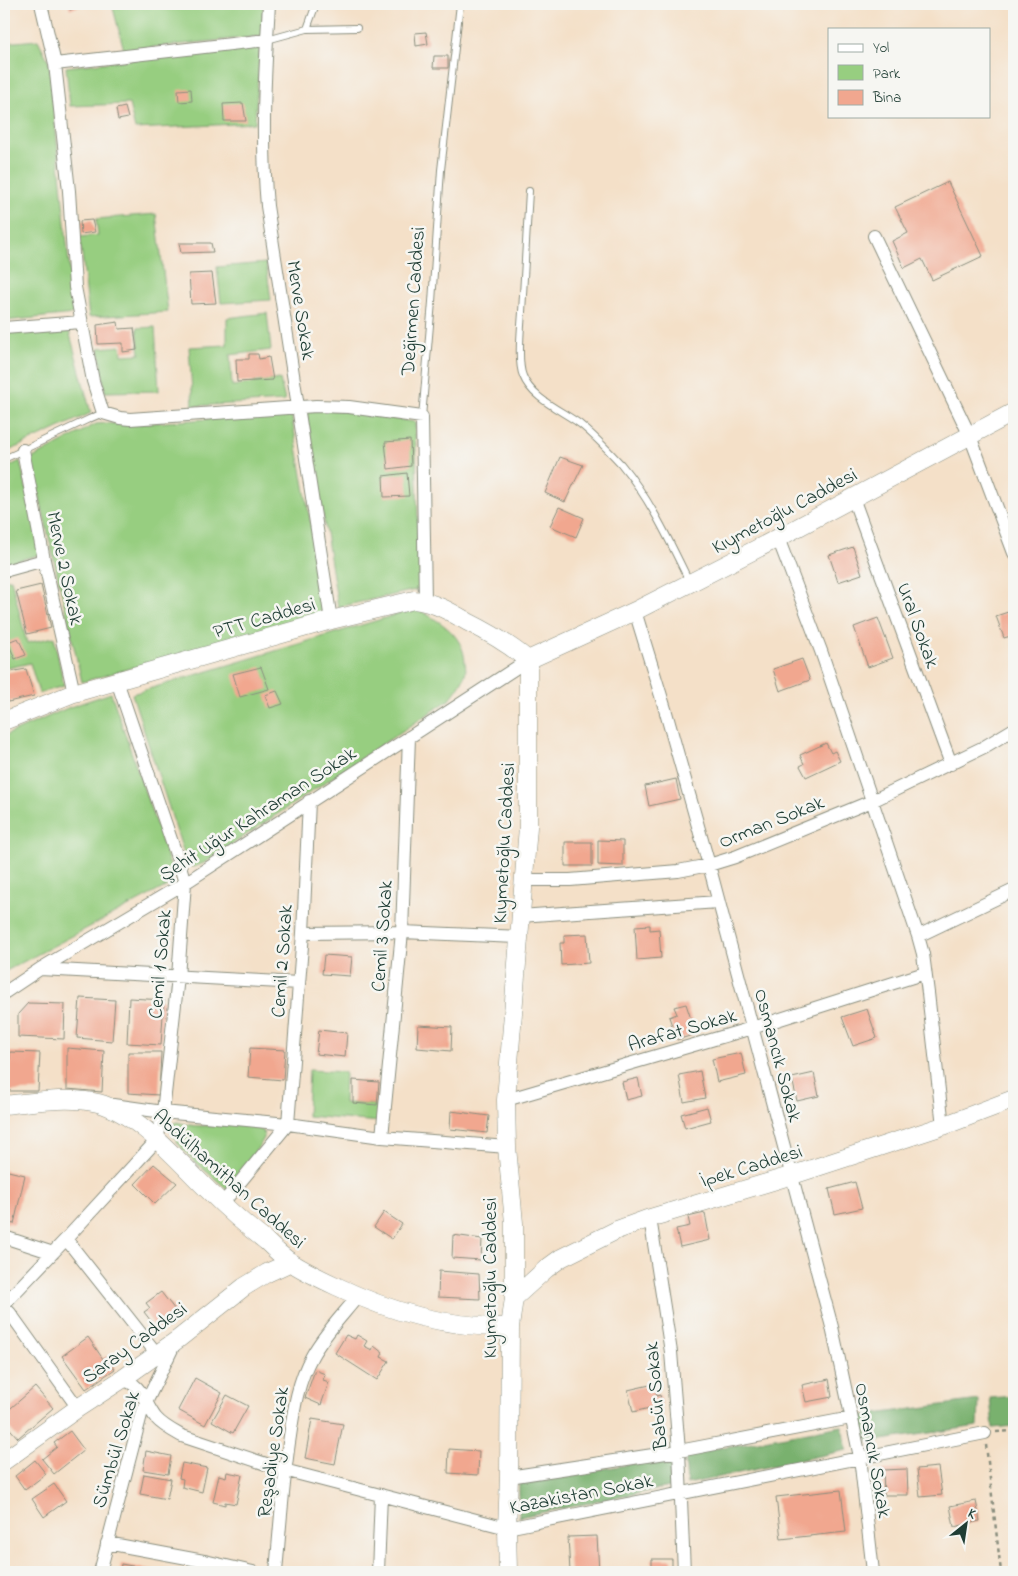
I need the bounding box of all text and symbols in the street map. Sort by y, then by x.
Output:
legend [828,28,990,118]
text: Yol [873,37,889,59]
text: Park [873,63,901,85]
text: Bina [872,87,901,109]
street label: Değirmen Caddesi [395,226,435,377]
street label: Merve Sokak [277,258,322,363]
street label: Kıymetoğlu Caddesi [707,462,864,564]
street label: Merve 2 Sokak [37,509,90,628]
street label: Ural Sokak [888,579,946,673]
street label: PTT Caddesi [210,591,319,648]
street label: Şehit Uğur Kahraman Sokak [154,740,363,891]
street label: Kıymetoğlu Caddesi [487,762,525,924]
street label: Orman Sokak [715,789,829,858]
street label: Cemil 3 Sokak [365,879,402,993]
street label: Cemil 2 Sokak [265,903,302,1019]
street label: Cemil 1 Sokak [142,908,181,1020]
street label: Osmancık Sokak [745,986,808,1126]
street label: Arafat Sokak [625,1002,741,1061]
street label: Abdülhamithan Caddesi [145,1103,311,1257]
street label: İpek Caddesi [697,1138,806,1197]
street label: Kıymetoğlu Caddesi [477,1198,507,1358]
street label: Saray Caddesi [77,1296,194,1392]
street label: Babür Sokak [638,1340,677,1452]
street label: Osmancık Sokak [845,1381,898,1520]
street label: Reşadiye Sokak [251,1385,298,1520]
street label: Sümbül Sokak [86,1387,149,1512]
street label: Kazakistan Sokak [507,1467,656,1524]
north arrow [940,1498,990,1548]
text: K [964,1503,981,1525]

